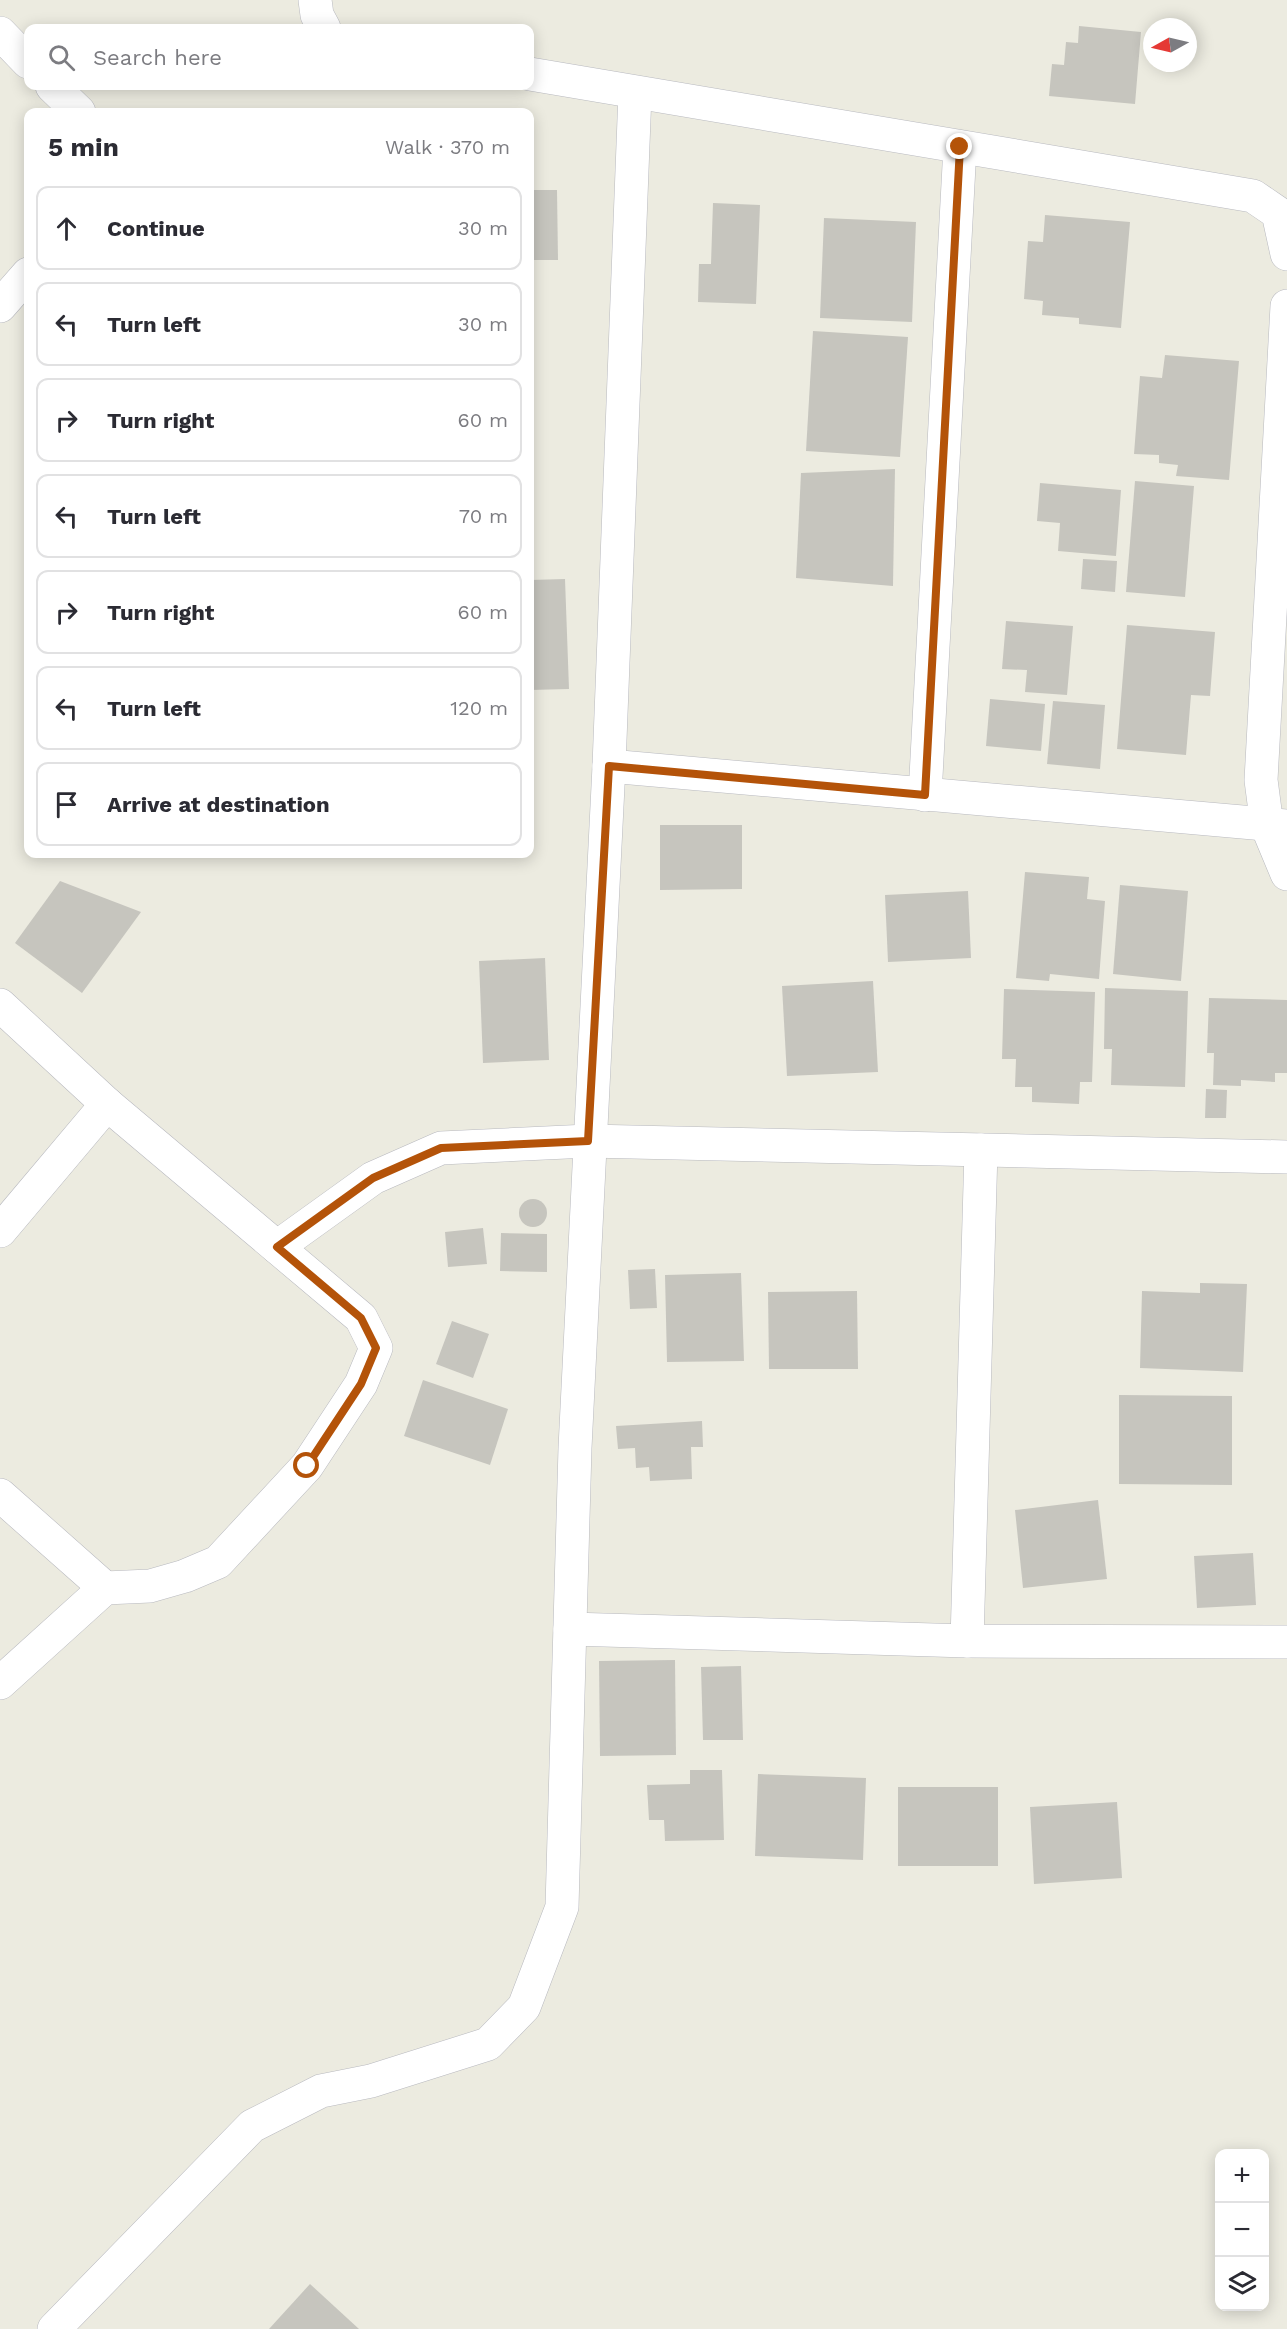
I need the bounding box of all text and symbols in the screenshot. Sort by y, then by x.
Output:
north arrow [1143,18,1197,72]
search box [24,24,534,90]
icon: search [45,41,78,74]
text: Search here [93,45,222,70]
text: 5 min [48,132,119,162]
route end [946,133,972,159]
text: Walk · 370 m [385,135,510,159]
icon: ahead [50,212,83,245]
text: Continue [107,216,205,241]
text: 30 m [458,216,508,240]
icon: left [50,308,83,341]
text: Turn left [107,312,201,337]
text: 30 m [458,312,508,336]
icon: right [50,404,83,437]
text: Turn right [107,408,214,433]
text: 60 m [458,408,508,432]
icon: left [50,500,83,533]
text: Turn left [107,504,201,529]
text: 70 m [459,504,508,528]
icon: right [50,596,83,629]
text: Turn right [107,600,214,625]
text: 60 m [458,600,508,624]
icon: left [50,692,83,725]
text: Turn left [107,696,201,721]
text: 120 m [450,696,508,720]
icon: arrive [50,788,83,821]
text: Arrive at destination [107,792,330,817]
route start [293,1452,319,1478]
map controls [1215,2149,1269,2311]
button: + [1215,2149,1269,2203]
button: − [1215,2203,1269,2257]
button: layers [1215,2257,1269,2311]

